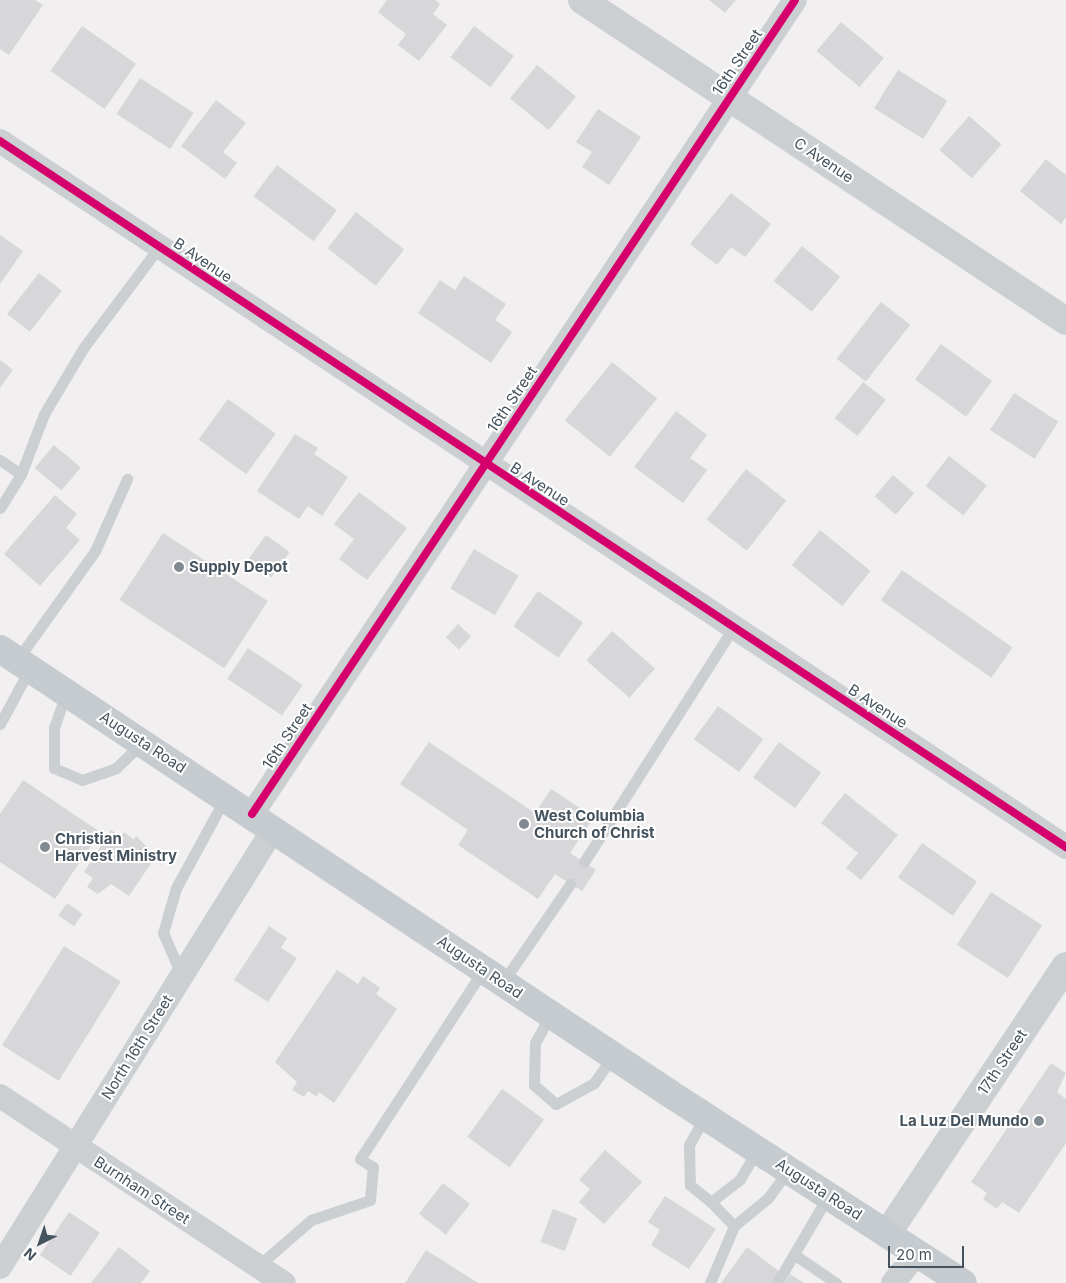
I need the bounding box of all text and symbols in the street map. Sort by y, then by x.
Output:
street label: 16th Street [708,26,766,98]
street label: C Avenue [791,134,857,186]
street label: B Avenue [170,234,236,286]
street label: 16th Street [483,363,541,435]
street label: B Avenue [507,458,573,510]
place label: Supply Depot [189,558,288,576]
marker: Supply Depot [173,561,185,573]
street label: B Avenue [845,680,911,732]
street label: 16th Street [258,700,316,772]
street label: Augusta Road [97,707,189,777]
place label: West Columbia Church of Christ [534,806,655,841]
marker: West Columbia Church of Christ [518,818,530,830]
place label: Christian Harvest Ministry [55,829,177,864]
marker: Christian Harvest Ministry [39,841,51,853]
street label: Augusta Road [434,932,526,1002]
street label: North 16th Street [98,991,176,1103]
street label: 17th Street [974,1026,1030,1098]
place label: La Luz Del Mundo [900,1112,1029,1130]
marker: La Luz Del Mundo [1033,1115,1045,1127]
street label: Burnham Street [91,1152,193,1228]
street label: Augusta Road [773,1154,865,1224]
north arrow [15,1218,65,1268]
scale bar [891,1236,967,1268]
text: N [20,1245,39,1265]
text: 20 m [896,1245,932,1264]

